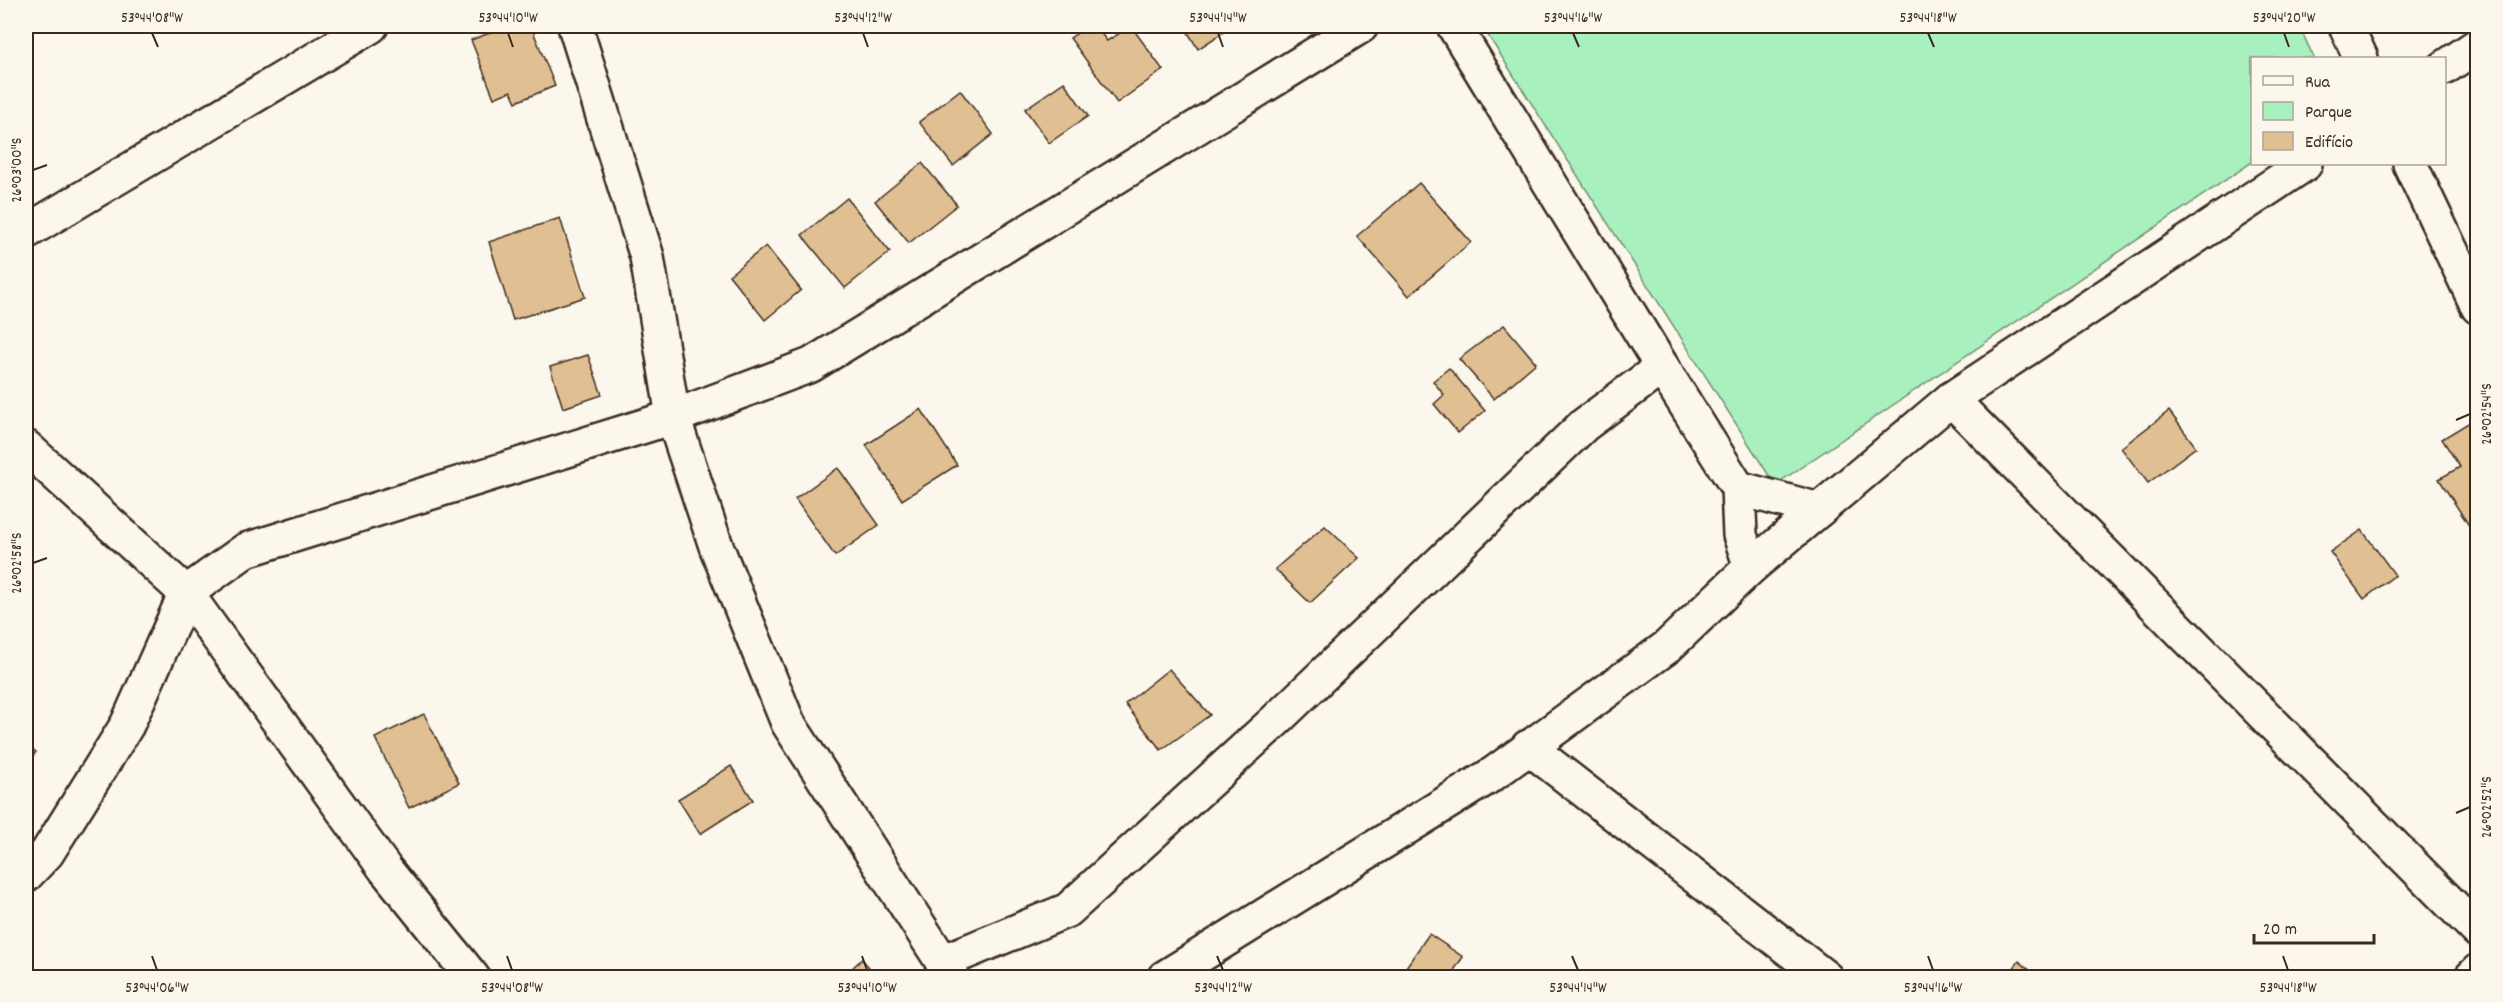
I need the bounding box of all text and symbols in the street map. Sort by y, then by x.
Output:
text: 53°44'08"W [121,8,183,30]
text: 53°44'10"W [478,8,538,30]
text: 53°44'12"W [834,8,892,30]
text: 53°44'14"W [1189,8,1247,30]
text: 53°44'16"W [1544,8,1603,30]
text: 53°44'18"W [1899,8,1957,30]
text: 53°44'20"W [2253,8,2316,30]
legend [2251,57,2446,165]
text: Rua [2305,71,2331,96]
text: Parque [2305,101,2352,126]
text: Edifício [2305,131,2353,156]
text: 26°03'00"S [7,138,29,202]
text: 26°02'54"S [2477,383,2499,445]
text: 26°02'58"S [7,532,29,594]
text: 26°02'52"S [2477,776,2499,838]
scale bar [2254,907,2374,945]
text: 20 m [2263,918,2297,943]
text: 53°44'06"W [125,978,189,1000]
text: 53°44'08"W [481,978,543,1000]
text: 53°44'10"W [837,978,897,1000]
text: 53°44'12"W [1194,978,1252,1000]
text: 53°44'14"W [1549,978,1607,1000]
text: 53°44'16"W [1904,978,1963,1000]
text: 53°44'18"W [2259,978,2317,1000]

